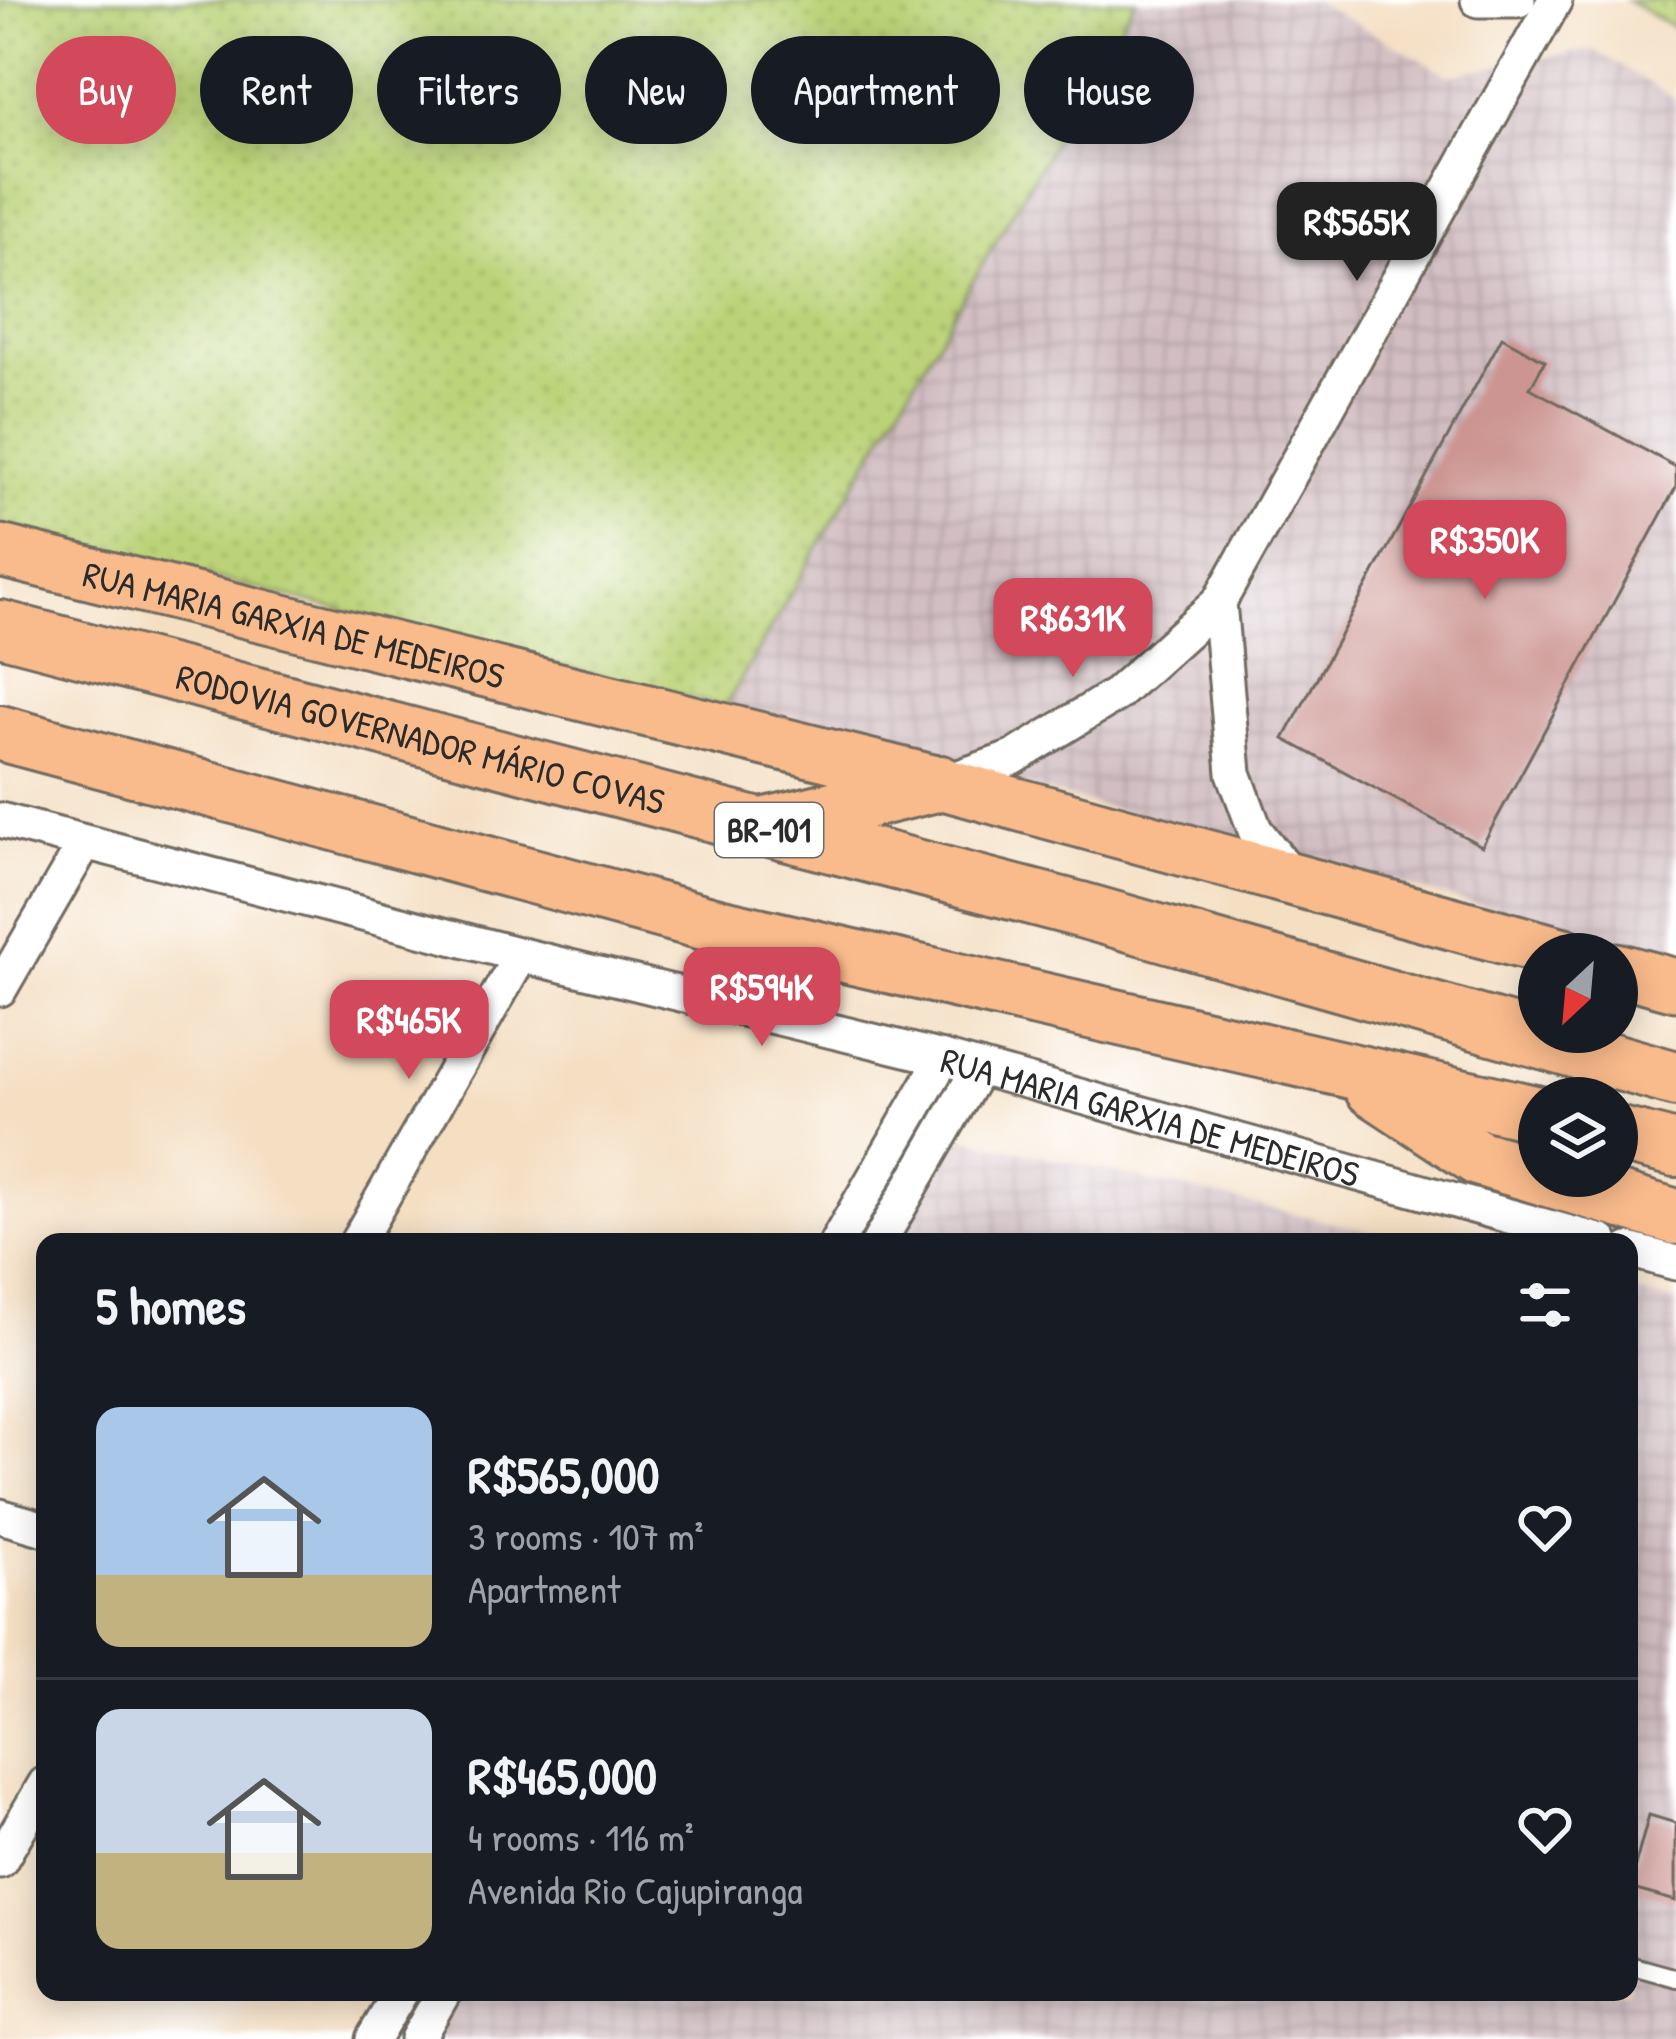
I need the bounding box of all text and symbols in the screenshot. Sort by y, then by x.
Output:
chip: Buy [36,36,176,144]
chip: Rent [200,36,353,144]
chip: Filters [377,36,561,144]
chip: New [585,36,727,144]
chip: Apartment [751,36,1000,144]
chip: House [1024,36,1194,144]
pin: R$565K [1259,182,1455,284]
text: R$565K [1304,194,1410,247]
pin: R$350K [1387,500,1583,602]
text: R$350K [1430,512,1540,565]
street label: RUA MARIA GARXIA DE MEDEIROS [79,548,510,699]
pin: R$631K [975,578,1171,680]
text: R$631K [1020,590,1126,643]
street label: RODOVIA GOVERNADOR MÁRIO COVAS [172,651,670,825]
road number: BR-101 [715,803,823,857]
north arrow [1518,933,1638,1053]
map controls [1518,933,1638,1197]
pin: R$594K [664,947,860,1049]
text: R$594K [710,959,814,1012]
pin: R$465K [311,980,507,1082]
text: R$465K [357,992,461,1045]
street label: RUA MARIA GARXIA DE MEDEIROS [936,1034,1365,1198]
button: layers [1518,1077,1638,1197]
text: 5 homes [96,1271,246,1340]
icon: filters [1512,1272,1578,1338]
text: R$565,000 [468,1440,659,1509]
icon: home [192,1455,336,1599]
icon: heart [1512,1494,1578,1560]
text: 3 rooms · 107 m² [468,1509,704,1562]
text: Apartment [468,1562,621,1615]
text: R$465,000 [468,1741,657,1810]
icon: home [192,1757,336,1901]
icon: heart [1512,1796,1578,1862]
text: 4 rooms · 116 m² [468,1810,694,1863]
text: Avenida Rio Cajupiranga [468,1863,803,1916]

